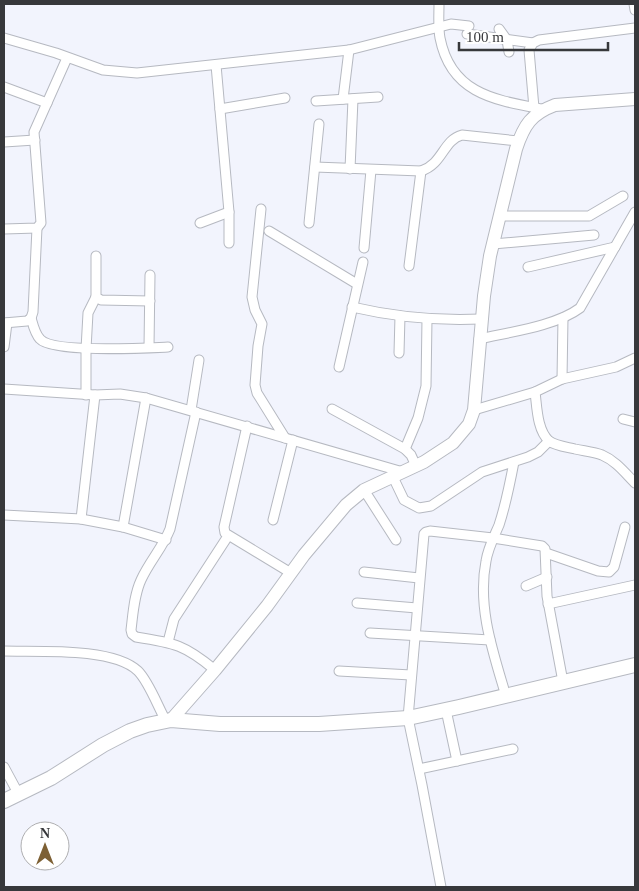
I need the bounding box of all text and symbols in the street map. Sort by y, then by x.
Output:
scale bar [459,20,608,52]
text: 100 m [466,29,504,45]
north arrow [20,821,70,871]
text: N [40,826,50,841]

